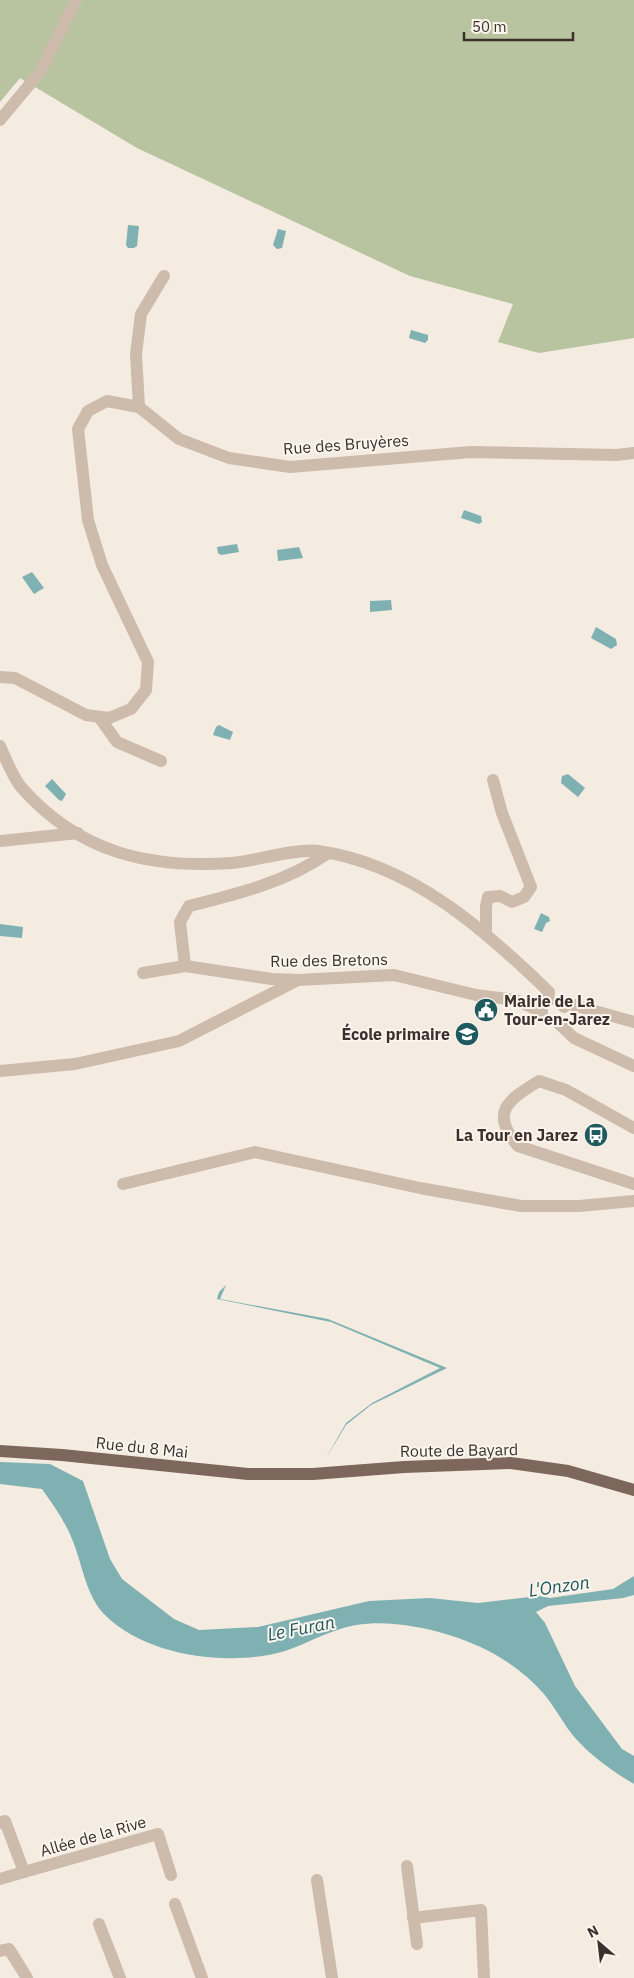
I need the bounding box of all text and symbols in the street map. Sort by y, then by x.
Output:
scale bar [464,10,573,42]
text: 50 m [472,17,507,36]
street label: Rue des Bruyères [282,430,410,458]
street label: Rue des Bretons [270,949,388,971]
place label: Mairie de La Tour-en-Jarez [504,991,610,1029]
public building icon: Mairie de La Tour-en-Jarez [473,997,499,1023]
school or university icon: École primaire [454,1021,480,1047]
place label: École primaire [341,1023,450,1044]
bus stop icon: La Tour en Jarez [583,1122,609,1148]
place label: La Tour en Jarez [456,1125,578,1145]
street label: Rue du 8 Mai [95,1432,189,1462]
street label: Route de Bayard [400,1439,518,1461]
water label: L'Onzon [527,1570,591,1602]
water label: Le Furan [265,1610,337,1646]
street label: Allée de la Rive [38,1811,149,1861]
north arrow [574,1918,624,1968]
text: N [584,1921,602,1942]

